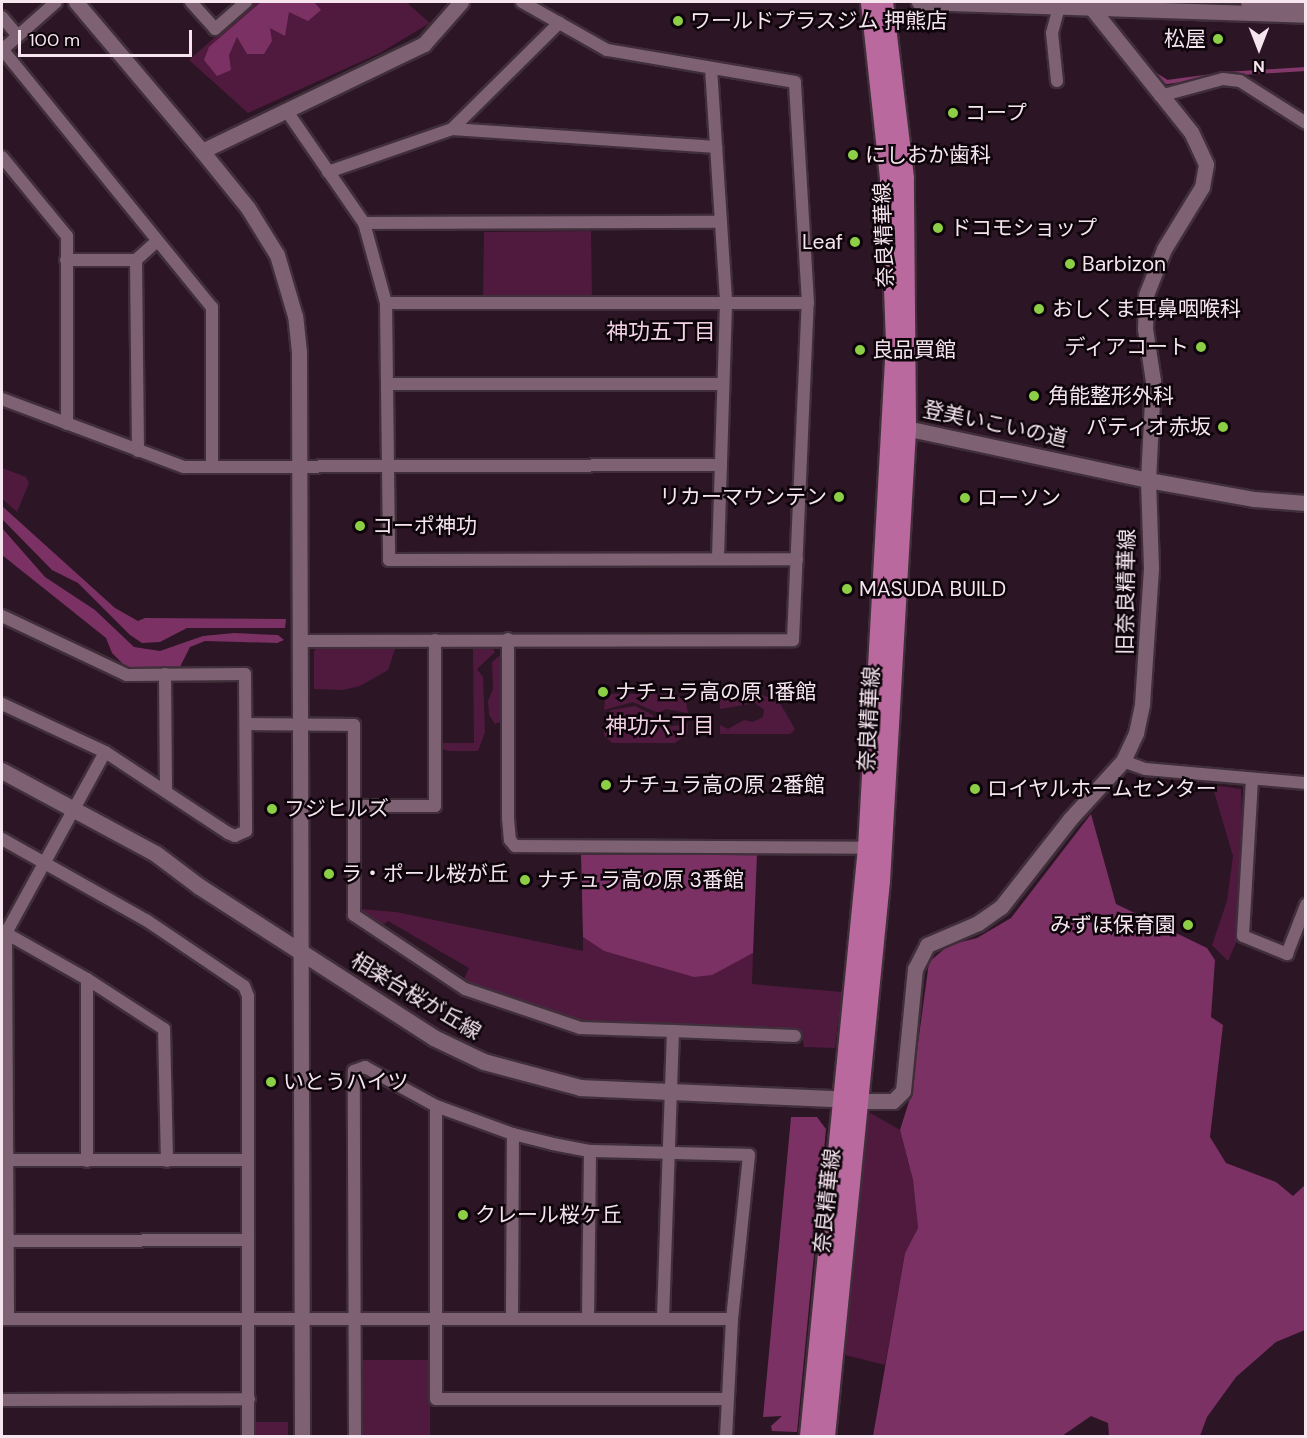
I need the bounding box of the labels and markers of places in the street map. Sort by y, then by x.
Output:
place label: ワールドプラスジム 押熊店 [690,8,948,34]
marker: ワールドプラスジム 押熊店 [671,14,685,28]
place label: 松屋 [1164,26,1206,52]
marker: 松屋 [1211,32,1225,46]
place label: コープ [965,100,1028,126]
marker: コープ [946,106,960,120]
place label: にしおか歯科 [865,142,991,168]
marker: にしおか歯科 [846,148,860,162]
place label: ドコモショップ [950,215,1097,241]
marker: ドコモショップ [931,221,945,235]
place label: Leaf [802,229,843,255]
marker: Leaf [848,235,862,249]
place label: Barbizon [1082,251,1166,277]
marker: Barbizon [1063,257,1077,271]
place label: おしくま耳鼻咽喉科 [1052,296,1241,322]
marker: おしくま耳鼻咽喉科 [1030,300,1048,318]
place label: ディアコート [1063,334,1189,360]
place label: 良品買館 [872,337,956,363]
marker: ディアコート [1194,340,1208,354]
marker: 良品買館 [853,343,867,357]
place label: 角能整形外科 [1048,383,1174,409]
marker: 角能整形外科 [1025,387,1043,405]
place label: パティオ赤坂 [1085,414,1211,440]
marker: パティオ赤坂 [1216,420,1230,434]
place label: リカーマウンテン [659,484,827,510]
place label: ローソン [977,485,1061,511]
marker: リカーマウンテン [832,490,846,504]
marker: ローソン [958,491,972,505]
place label: コーポ神功 [372,513,477,539]
marker: コーポ神功 [353,519,367,533]
place label: MASUDA BUILD [859,576,1006,602]
marker: MASUDA BUILD [840,582,854,596]
place label: ナチュラ高の原 1番館 [615,679,816,705]
marker: ナチュラ高の原 1番館 [596,685,610,699]
place label: ナチュラ高の原 2番館 [618,772,825,798]
place label: ロイヤルホームセンター [987,776,1218,802]
marker: ナチュラ高の原 2番館 [599,778,613,792]
marker: ロイヤルホームセンター [968,782,982,796]
place label: フジヒルズ [284,796,389,822]
marker: フジヒルズ [265,802,279,816]
place label: ラ・ポール桜が丘 [341,861,509,887]
marker: ラ・ポール桜が丘 [322,867,336,881]
place label: ナチュラ高の原 3番館 [537,867,744,893]
marker: ナチュラ高の原 3番館 [518,873,532,887]
place label: みずほ保育園 [1050,912,1176,938]
marker: みずほ保育園 [1181,918,1195,932]
place label: いとうハイツ [283,1069,409,1095]
marker: いとうハイツ [264,1075,278,1089]
place label: クレール桜ケ丘 [475,1202,622,1228]
marker: クレール桜ケ丘 [456,1208,470,1222]

